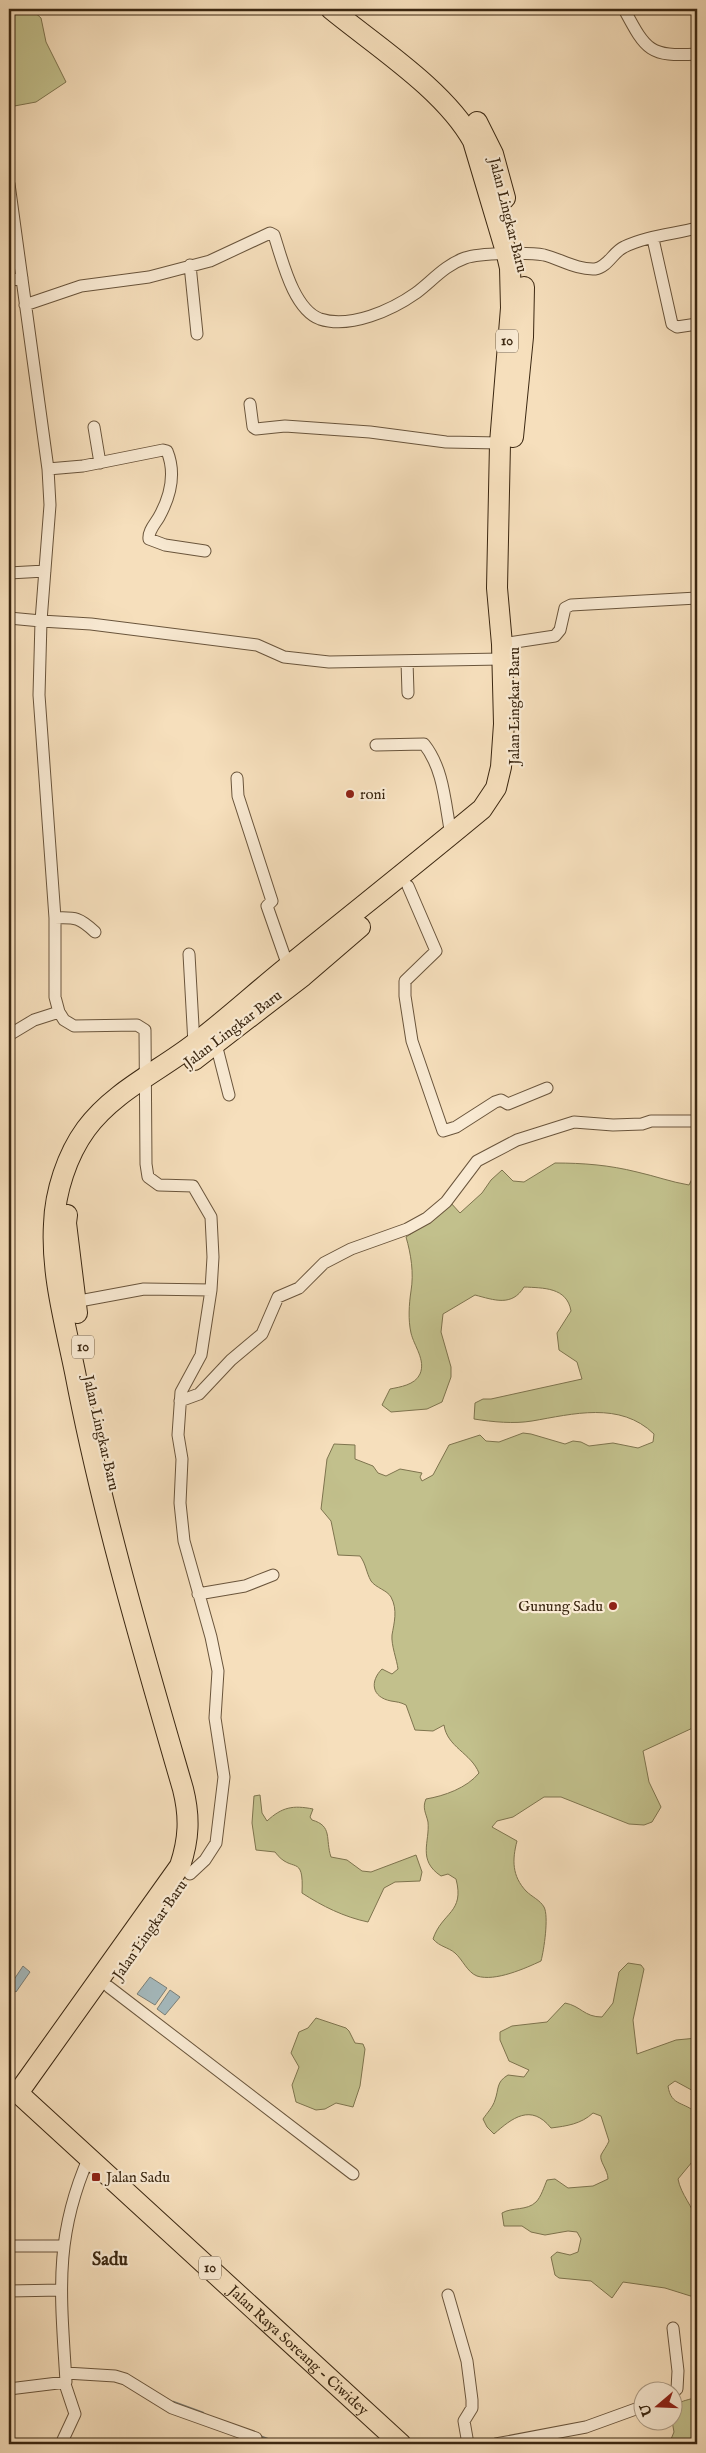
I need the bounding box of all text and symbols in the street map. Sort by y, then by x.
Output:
street label: Jalan Lingkar Baru [484,154,532,275]
road number: 10 [496,330,518,352]
street label: Jalan Lingkar Baru [505,647,524,767]
place label: roni [360,785,386,804]
marker: roni [344,788,356,800]
street label: Jalan Lingkar Baru [179,986,286,1073]
road number: 10 [72,1335,94,1358]
street label: Jalan Lingkar Baru [78,1371,124,1493]
place label: Gunung Sadu [518,1597,603,1616]
marker: Gunung Sadu [607,1600,619,1612]
street label: Jalan Lingkar Baru [107,1876,192,1985]
place label: Jalan Sadu [104,2168,170,2187]
marker: Jalan Sadu [90,2171,102,2183]
district label: Sadu [92,2249,129,2272]
road number: 10 [199,2256,221,2280]
street label: Jalan Raya Soreang - Ciwidey [223,2280,373,2420]
north arrow [634,2380,684,2430]
text: U [636,2400,657,2419]

